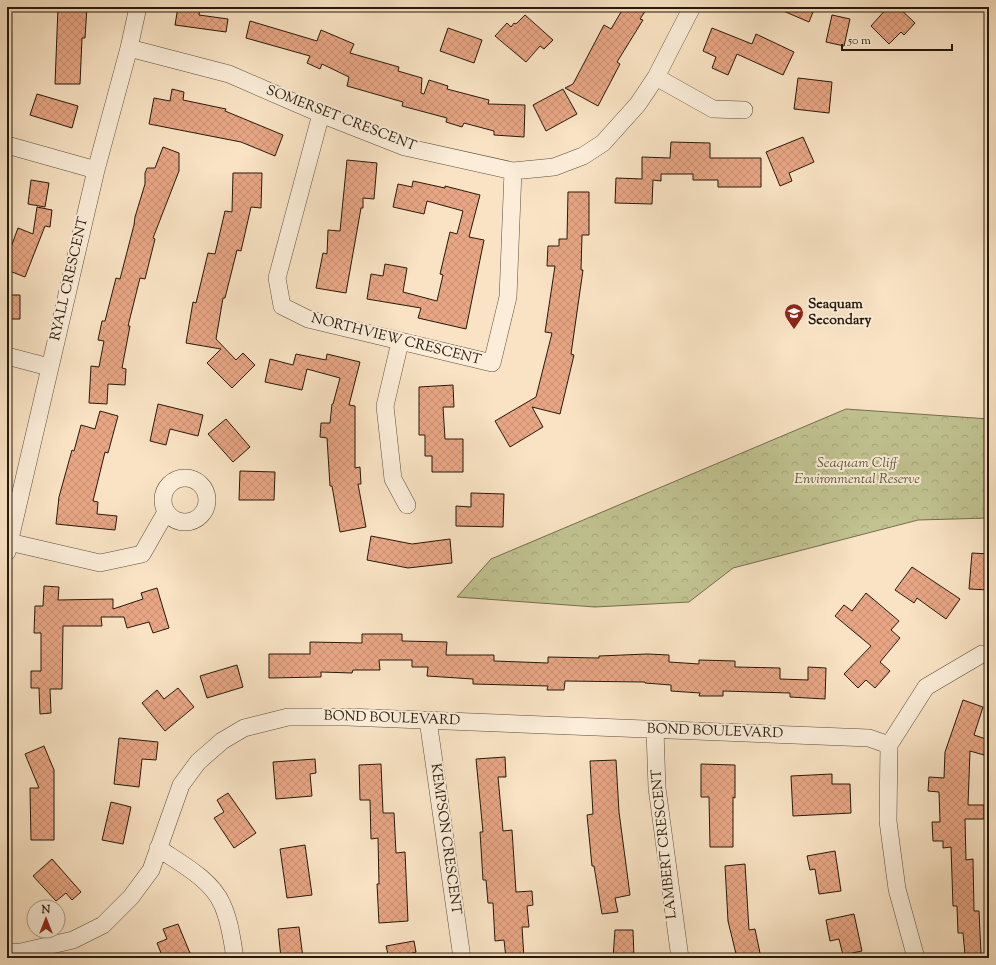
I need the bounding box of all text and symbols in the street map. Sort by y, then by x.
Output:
scale bar [842,26,952,52]
text: 50 m [847,32,871,50]
street label: SOMERSET CRESCENT [263,81,419,157]
street label: RYALL CRESCENT [46,215,94,343]
place label: Seaquam Secondary [808,295,871,331]
school or university icon: Seaquam Secondary [783,302,805,330]
street label: NORTHVIEW CRESCENT [309,309,483,371]
park label: Seaquam Cliff Environmental Reserve [794,454,920,490]
street label: BOND BOULEVARD [323,707,461,731]
street label: BOND BOULEVARD [646,720,784,744]
street label: KEMPSON CRESCENT [424,762,466,916]
street label: LAMBERT CRESCENT [647,768,683,920]
north arrow [26,899,66,939]
text: N [41,902,51,918]

